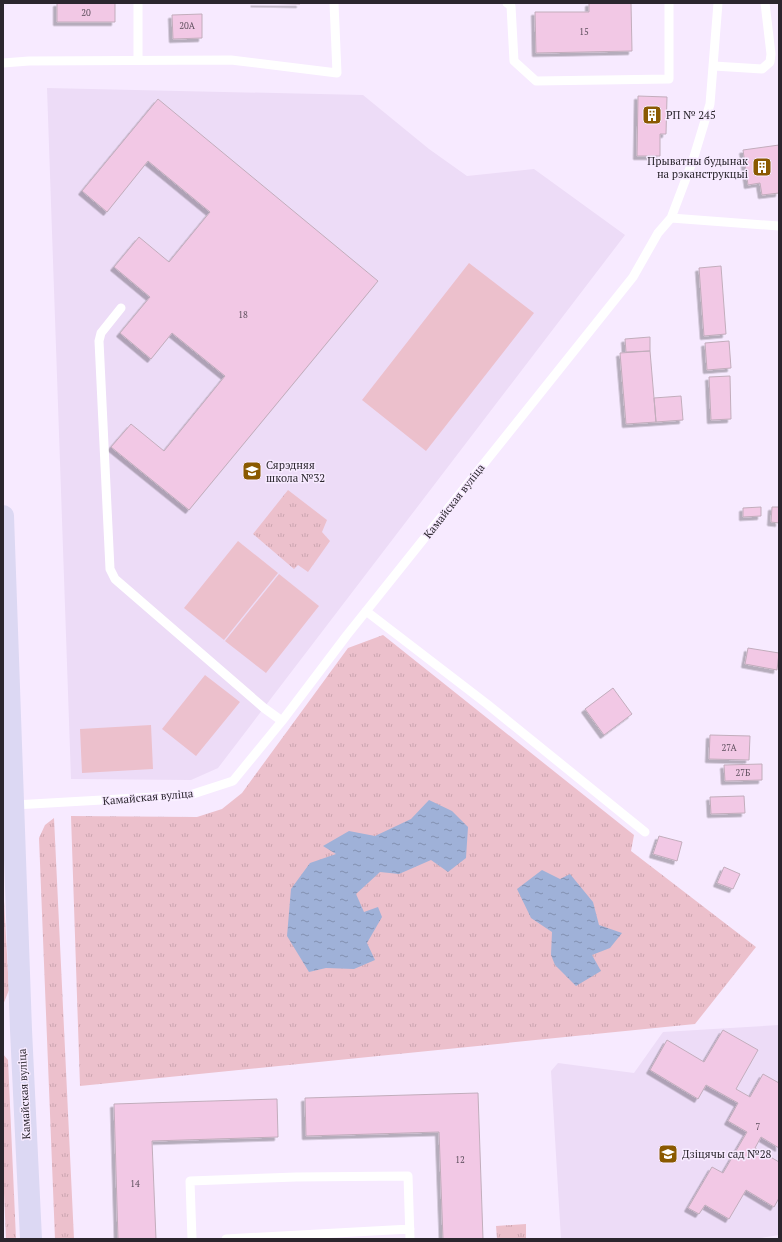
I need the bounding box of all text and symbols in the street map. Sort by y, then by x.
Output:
house number: 20 [81,7,91,19]
house number: 20А [179,20,196,32]
house number: 15 [579,26,589,38]
building icon: РП № 245 [641,104,663,126]
place label: РП № 245 [666,108,716,122]
place label: Прыватны будынак на рэканструкцыі [647,154,748,181]
building icon: Прыватны будынак на рэканструкцыі [751,156,773,178]
house number: 18 [238,309,248,321]
place label: Сярэдняя школа №32 [266,458,325,485]
school or university icon: Сярэдняя школа №32 [241,460,263,482]
street label: Камайская вуліца [421,461,488,541]
house number: 27А [721,742,737,754]
house number: 27Б [736,767,751,779]
street label: Камайская вуліца [102,786,194,808]
street label: Камайская вуліца [15,1048,33,1140]
house number: 7 [756,1121,761,1133]
school or university icon: Дзіцячы сад №28 [657,1143,679,1165]
place label: Дзіцячы сад №28 [682,1147,772,1161]
house number: 12 [455,1154,465,1166]
house number: 14 [130,1178,140,1190]

